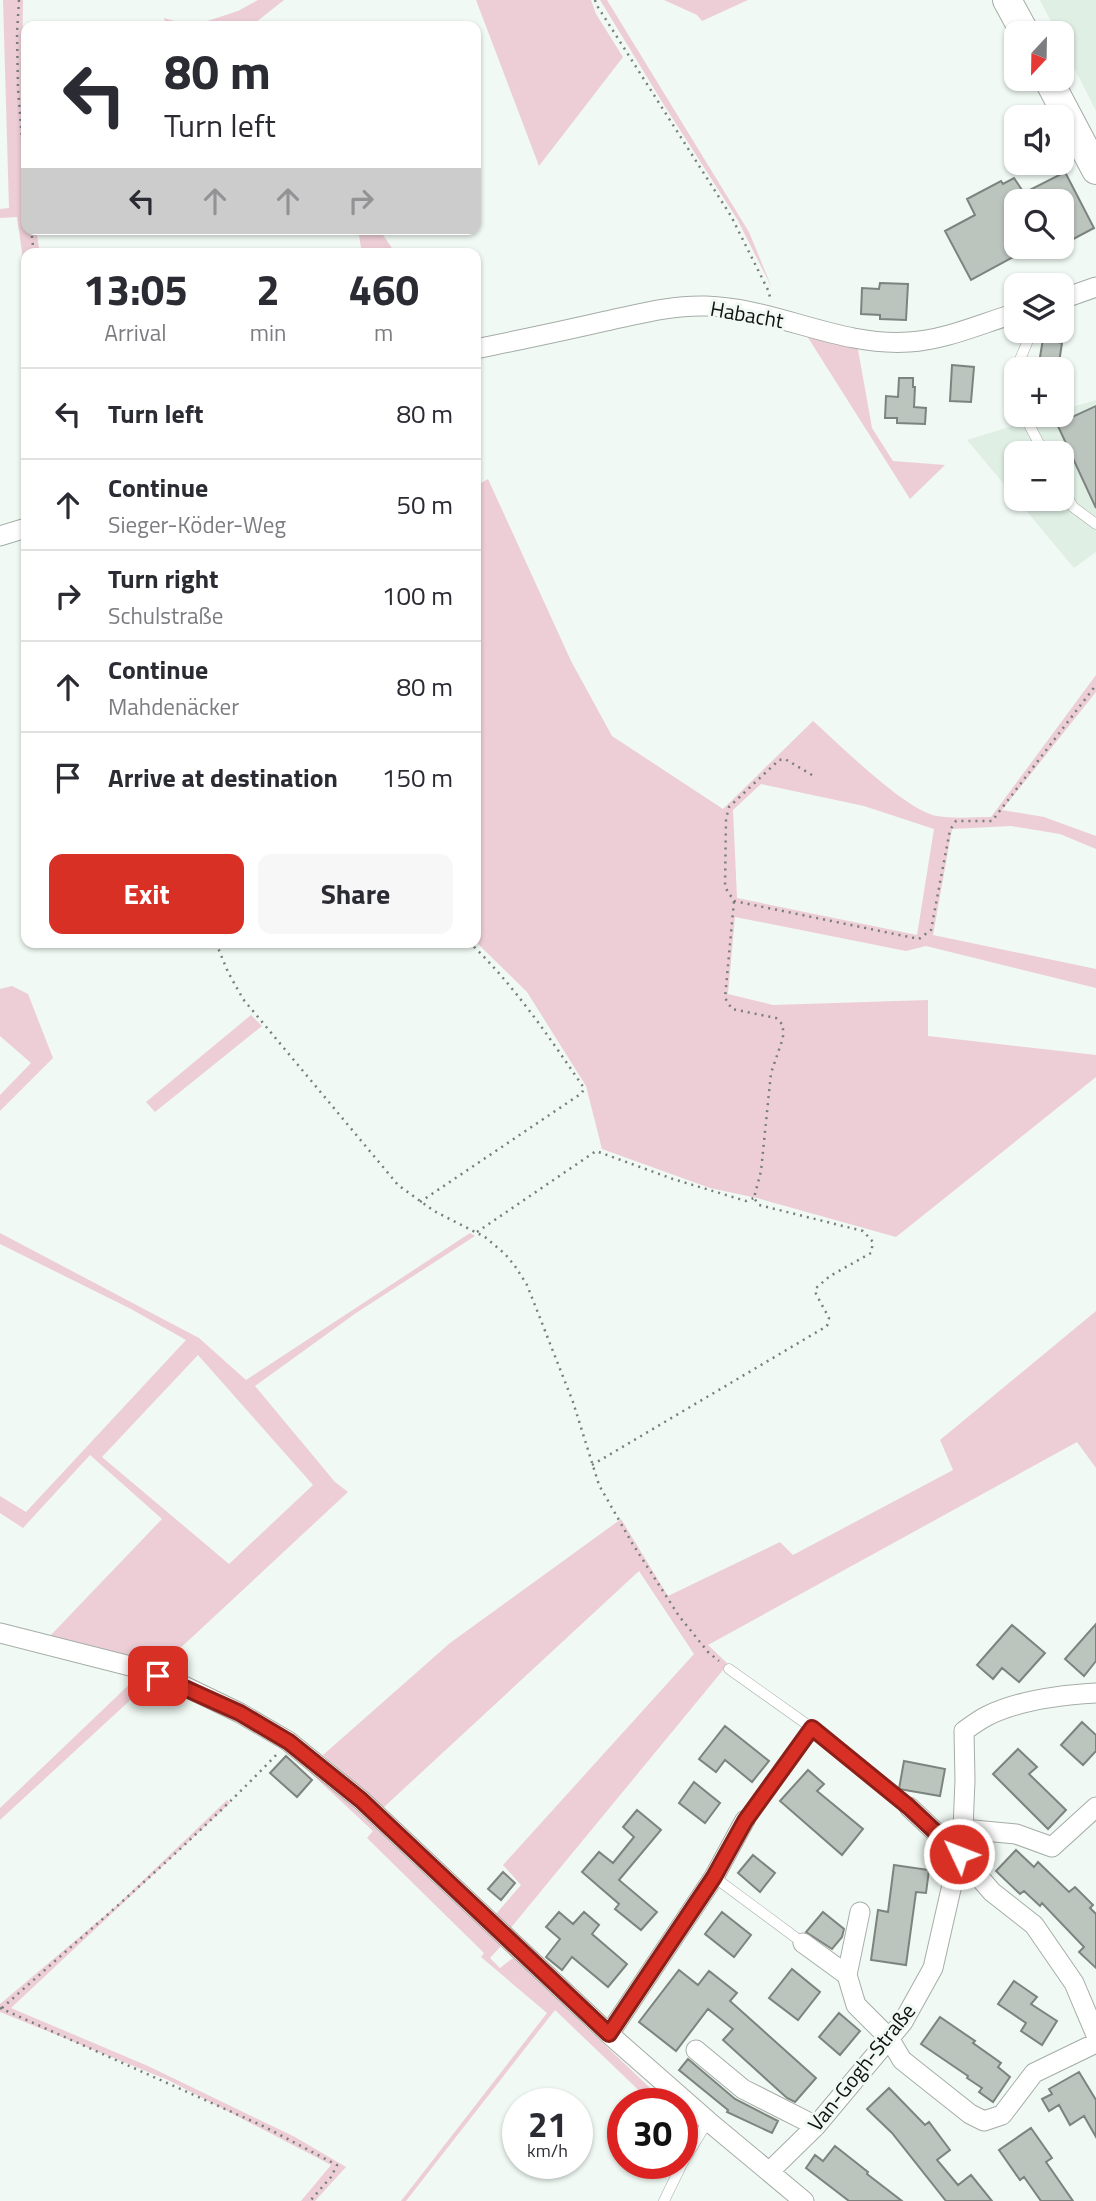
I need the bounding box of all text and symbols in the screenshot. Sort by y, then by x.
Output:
north arrow [1004,21,1074,91]
map controls [1004,21,1074,511]
text: 80 m [164,33,271,108]
icon: left [49,49,140,140]
text: Turn left [164,101,276,149]
button: sound [1004,105,1074,175]
icon: left [123,182,161,220]
icon: ahead [196,182,234,220]
icon: ahead [269,182,307,220]
icon: right [342,182,380,220]
button: search [1004,189,1074,259]
text: 13:05 [83,257,188,321]
text: 2 [256,257,280,321]
text: 460 [348,257,419,321]
button: layers [1004,273,1074,343]
street label: Habacht [708,292,787,336]
text: Arrival [104,315,167,350]
text: min [250,315,286,350]
text: m [374,315,393,350]
button: + [1004,357,1074,427]
text: Turn left [108,394,203,433]
text: 80 m [396,394,453,433]
icon: left [49,395,87,433]
button: − [1004,441,1074,511]
text: Continue [108,468,208,507]
text: 50 m [396,485,453,524]
icon: ahead [49,486,87,524]
text: Sieger-Köder-Weg [108,507,286,542]
text: Turn right [108,559,219,598]
text: 100 m [382,576,453,615]
icon: right [49,577,87,615]
text: Schulstraße [108,598,223,633]
text: Continue [108,650,208,689]
text: 80 m [396,667,453,706]
icon: ahead [49,668,87,706]
text: Mahdenäcker [108,689,239,724]
text: Arrive at destination [108,758,338,797]
text: 150 m [382,758,453,797]
icon: arrive [49,759,87,797]
button: Exit [49,854,244,934]
button: Share [258,854,453,934]
pin [128,1646,188,1706]
icon: arrive [139,1657,177,1695]
position arrow [922,1817,996,1891]
street label: Van-Gogh-Straße [799,1996,923,2138]
speed limit sign: 30 [607,2088,698,2179]
text: 21 [528,2097,567,2151]
text: km/h [527,2137,568,2164]

